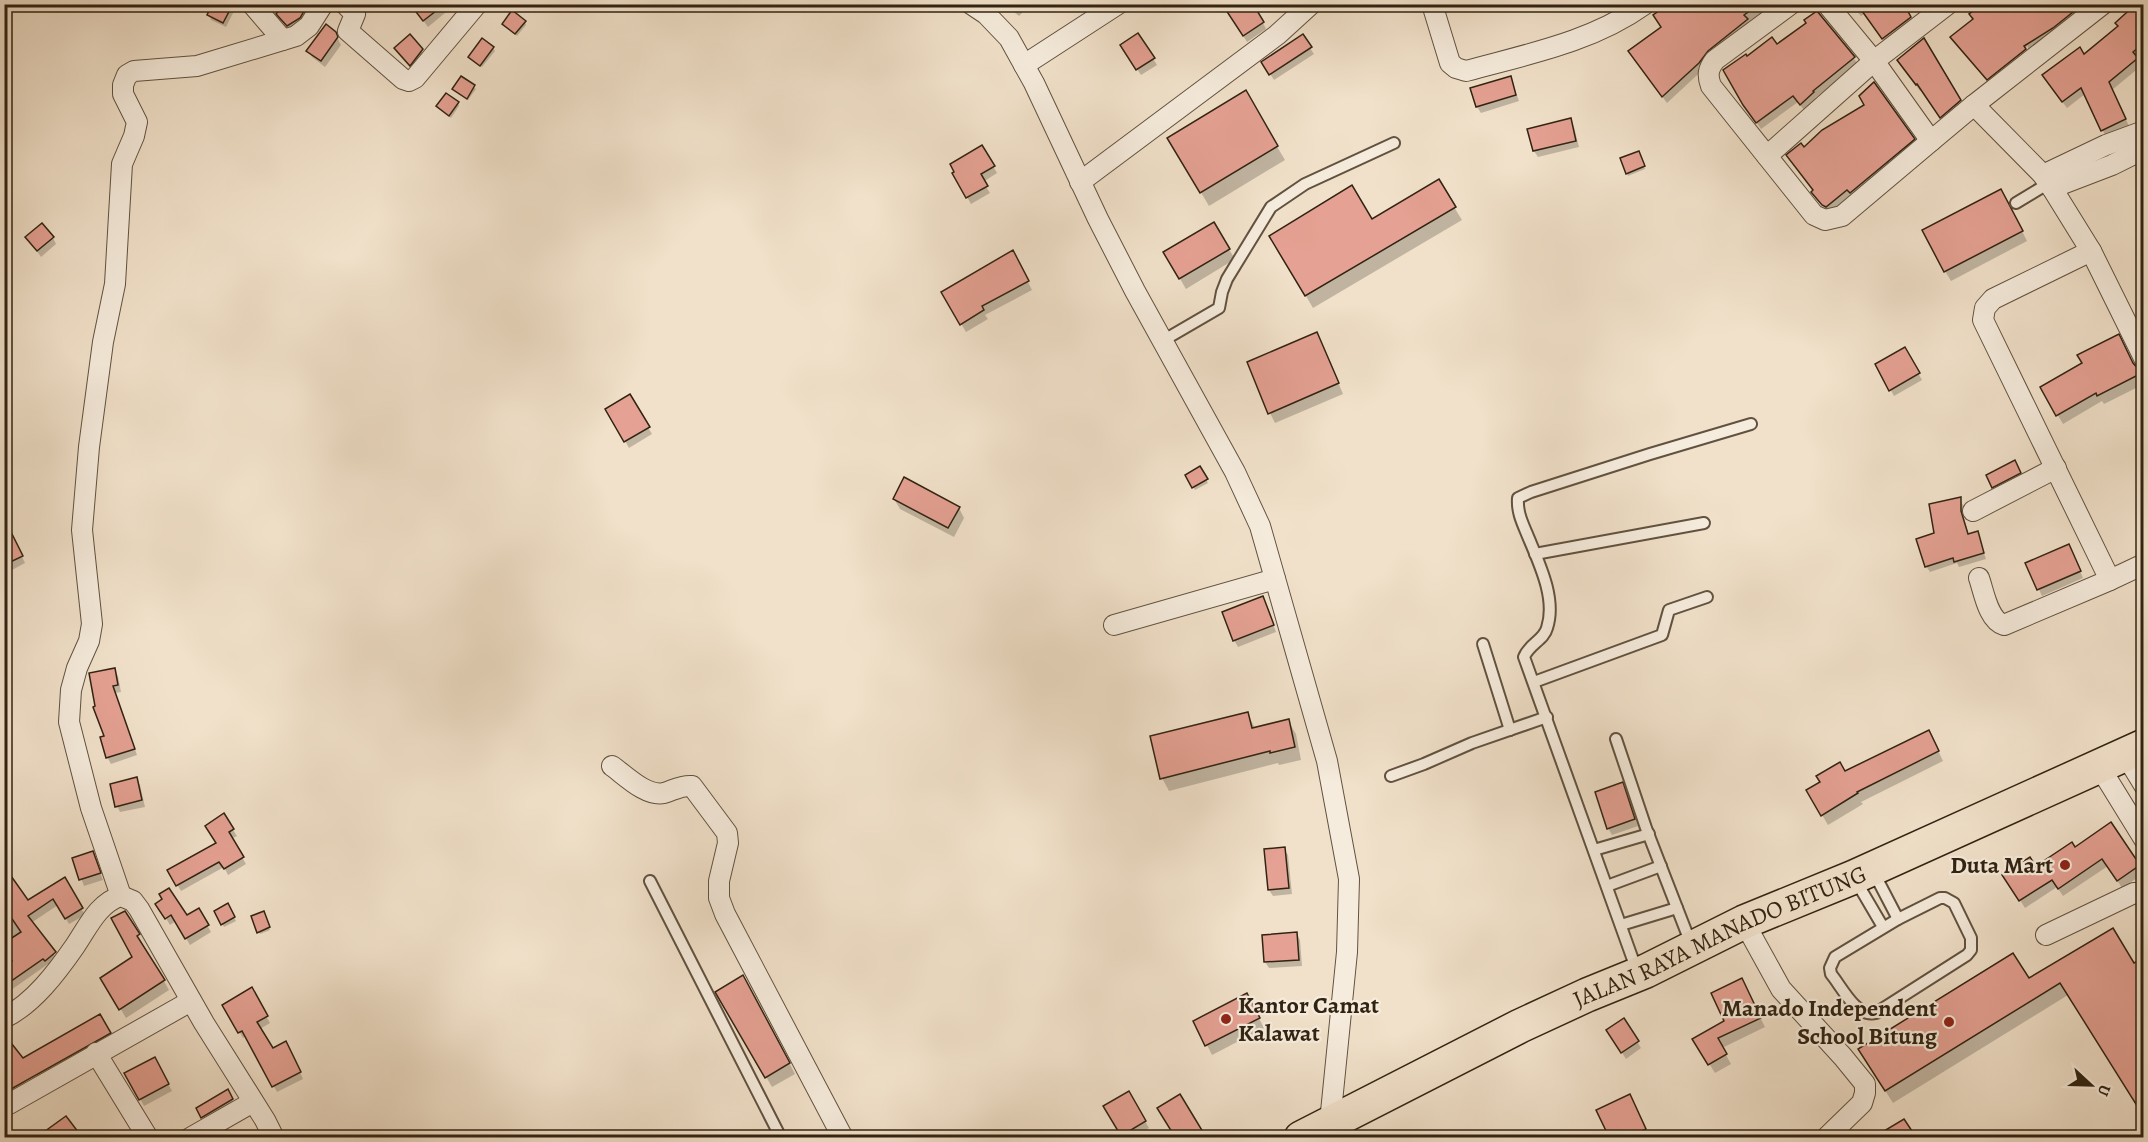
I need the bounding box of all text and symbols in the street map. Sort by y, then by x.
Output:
place label: Duta Mart [1950,849,2053,881]
street label: JALAN RAYA MANADO BITUNG [1568,857,1872,1015]
marker: Duta Mart [2058,858,2072,872]
place label: Kantor Camat Kalawat [1238,989,1379,1049]
place label: Manado Independent School Bitung [1722,992,1938,1052]
marker: Kantor Camat Kalawat [1219,1012,1233,1026]
marker: Manado Independent School Bitung [1942,1015,1956,1029]
north arrow [2061,1055,2121,1115]
text: U [2092,1081,2116,1100]

